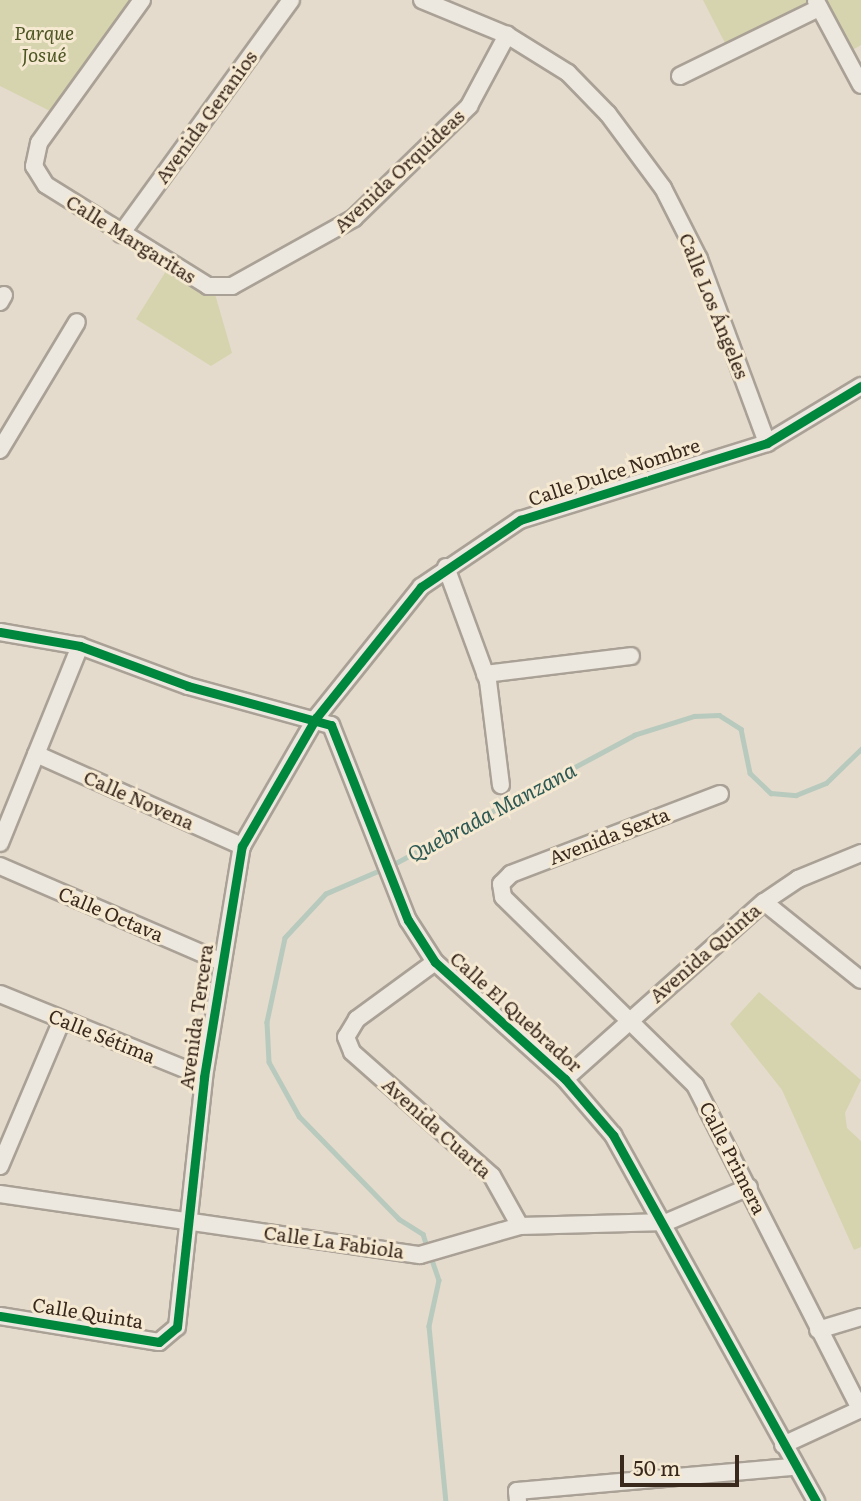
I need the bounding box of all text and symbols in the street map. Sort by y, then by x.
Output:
park label: Parque Josué [14,22,74,66]
street label: Avenida Geranios [150,46,262,188]
street label: Avenida Orquídeas [329,105,469,237]
street label: Calle Margaritas [62,190,200,288]
street label: Calle Los Ángeles [674,230,754,382]
street label: Calle Dulce Nombre [525,433,703,511]
water label: Quebrada Manzana [402,756,580,866]
street label: Calle Novena [80,765,198,835]
street label: Avenida Sexta [546,803,672,869]
street label: Calle Octava [55,882,167,946]
street label: Avenida Quinta [645,899,765,1007]
street label: Avenida Tercera [175,943,217,1091]
street label: Calle El Quebrador [445,947,587,1077]
street label: Calle Sétima [45,1004,159,1068]
street label: Avenida Cuarta [378,1073,496,1183]
street label: Calle Primera [695,1098,771,1218]
street label: Calle La Fabiola [262,1221,406,1263]
street label: Calle Quinta [31,1293,145,1333]
scale bar [623,1442,742,1486]
text: 50 m [633,1451,680,1482]

